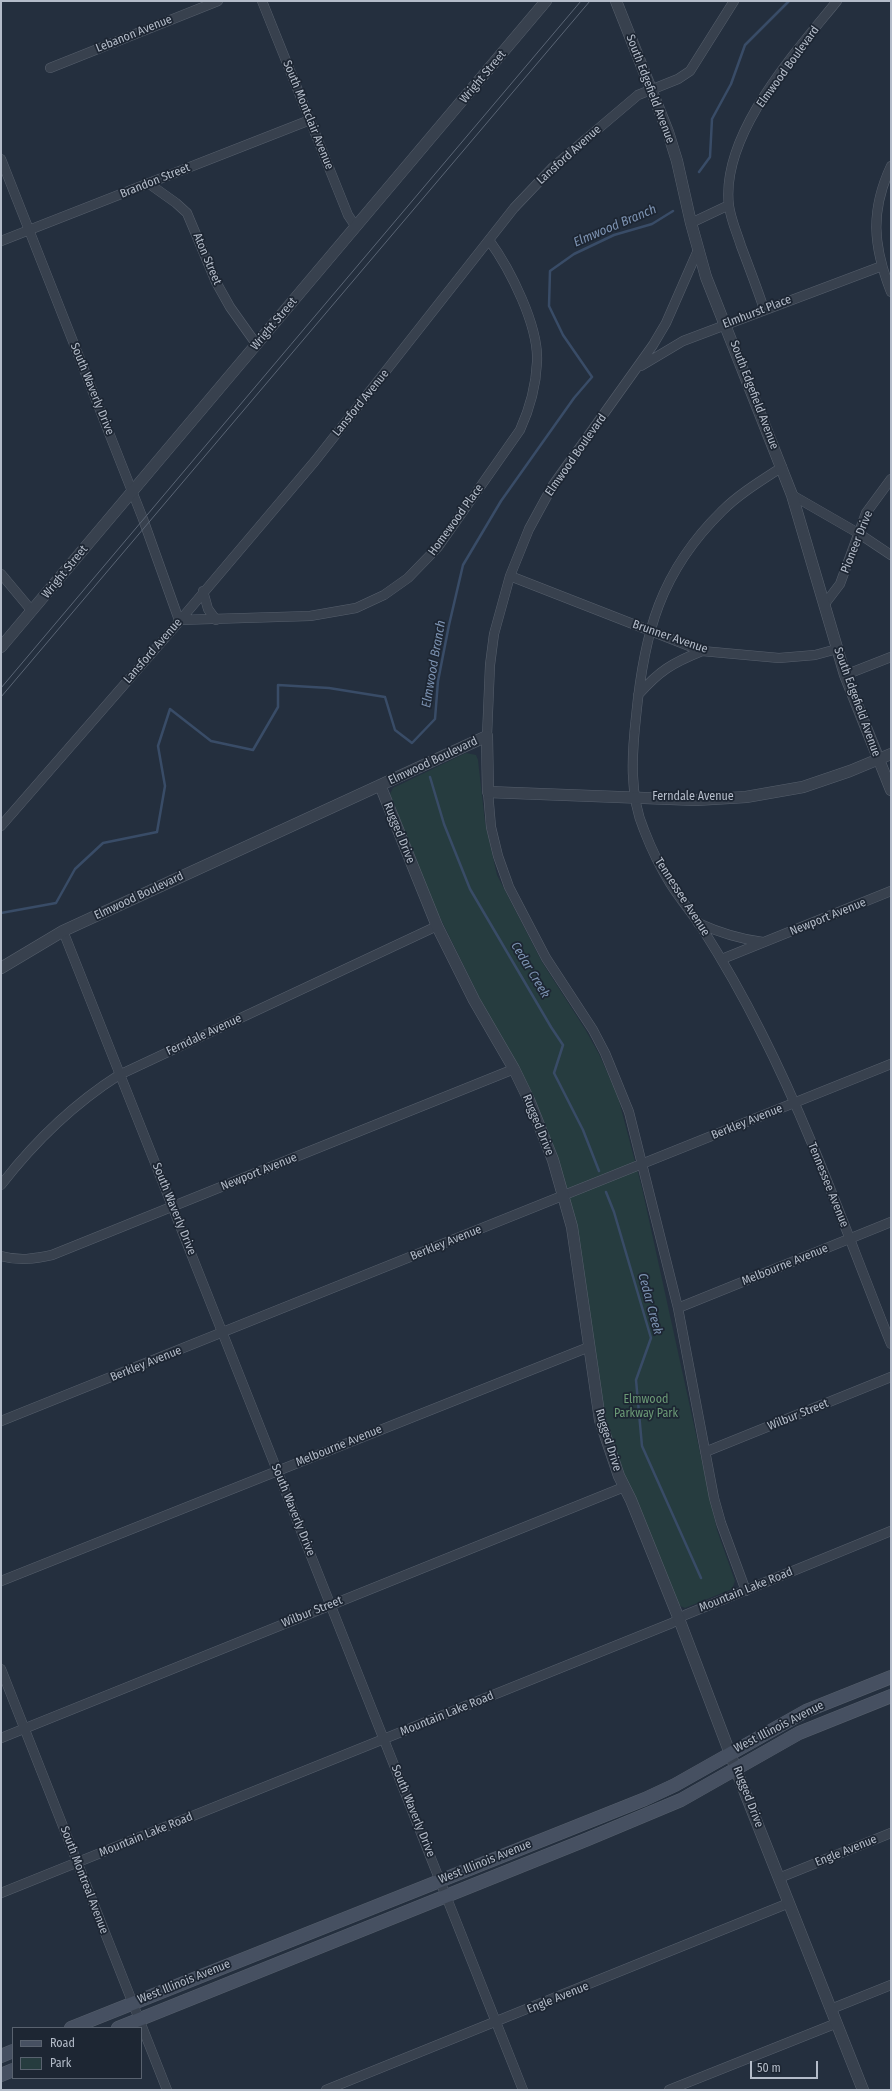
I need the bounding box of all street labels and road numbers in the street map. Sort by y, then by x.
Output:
street label: Lebanon Avenue [94,12,174,56]
street label: Elmwood Boulevard [754,23,822,111]
street label: South Edgefield Avenue [623,33,677,145]
street label: Wright Street [457,48,509,106]
street label: South Montclair Avenue [279,58,337,172]
street label: Lansford Avenue [534,122,604,188]
street label: Brandon Street [118,160,192,202]
street label: Aton Street [190,231,224,287]
street label: Elmhurst Place [721,292,793,332]
street label: Wright Street [248,295,300,353]
street label: South Edgefield Avenue [727,339,781,451]
street label: South Waverly Drive [67,341,117,437]
street label: Lansford Avenue [330,367,392,439]
street label: Elmwood Boulevard [542,411,610,499]
street label: Homewood Place [425,482,487,558]
street label: Pioneer Drive [838,509,876,575]
street label: Wright Street [39,542,91,602]
street label: Lansford Avenue [121,615,185,687]
street label: Brunner Avenue [630,617,710,657]
street label: South Edgefield Avenue [830,645,884,759]
street label: Elmwood Boulevard [386,734,480,788]
street label: Ferndale Avenue [652,790,734,804]
street label: Rugged Drive [380,800,418,866]
street label: Tennessee Avenue [651,855,713,939]
street label: Elmwood Boulevard [92,869,186,923]
street label: Newport Avenue [788,895,868,939]
street label: Ferndale Avenue [164,1011,244,1059]
street label: Rugged Drive [519,1092,557,1158]
street label: Berkley Avenue [709,1101,785,1143]
street label: Tennessee Avenue [804,1140,852,1230]
street label: Newport Avenue [219,1150,299,1194]
street label: South Waverly Drive [149,1161,199,1257]
street label: Berkley Avenue [408,1222,484,1264]
street label: Melbourne Avenue [740,1241,830,1289]
street label: Berkley Avenue [108,1343,184,1385]
street label: Wilbur Street [765,1396,831,1434]
street label: Rugged Drive [592,1407,624,1473]
street label: Melbourne Avenue [294,1422,384,1470]
street label: South Waverly Drive [268,1462,318,1558]
street label: Mountain Lake Road [697,1565,795,1615]
street label: Wilbur Street [279,1593,345,1631]
street label: Mountain Lake Road [398,1689,496,1739]
street label: West Illinois Avenue [732,1698,826,1756]
street label: South Waverly Drive [388,1763,438,1859]
street label: Rugged Drive [730,1764,766,1830]
street label: Mountain Lake Road [97,1810,195,1860]
street label: South Montreal Avenue [57,1824,111,1936]
street label: Engle Avenue [813,1832,879,1870]
street label: West Illinois Avenue [436,1837,534,1887]
street label: West Illinois Avenue [135,1957,233,2007]
street label: Engle Avenue [525,1979,591,2017]

